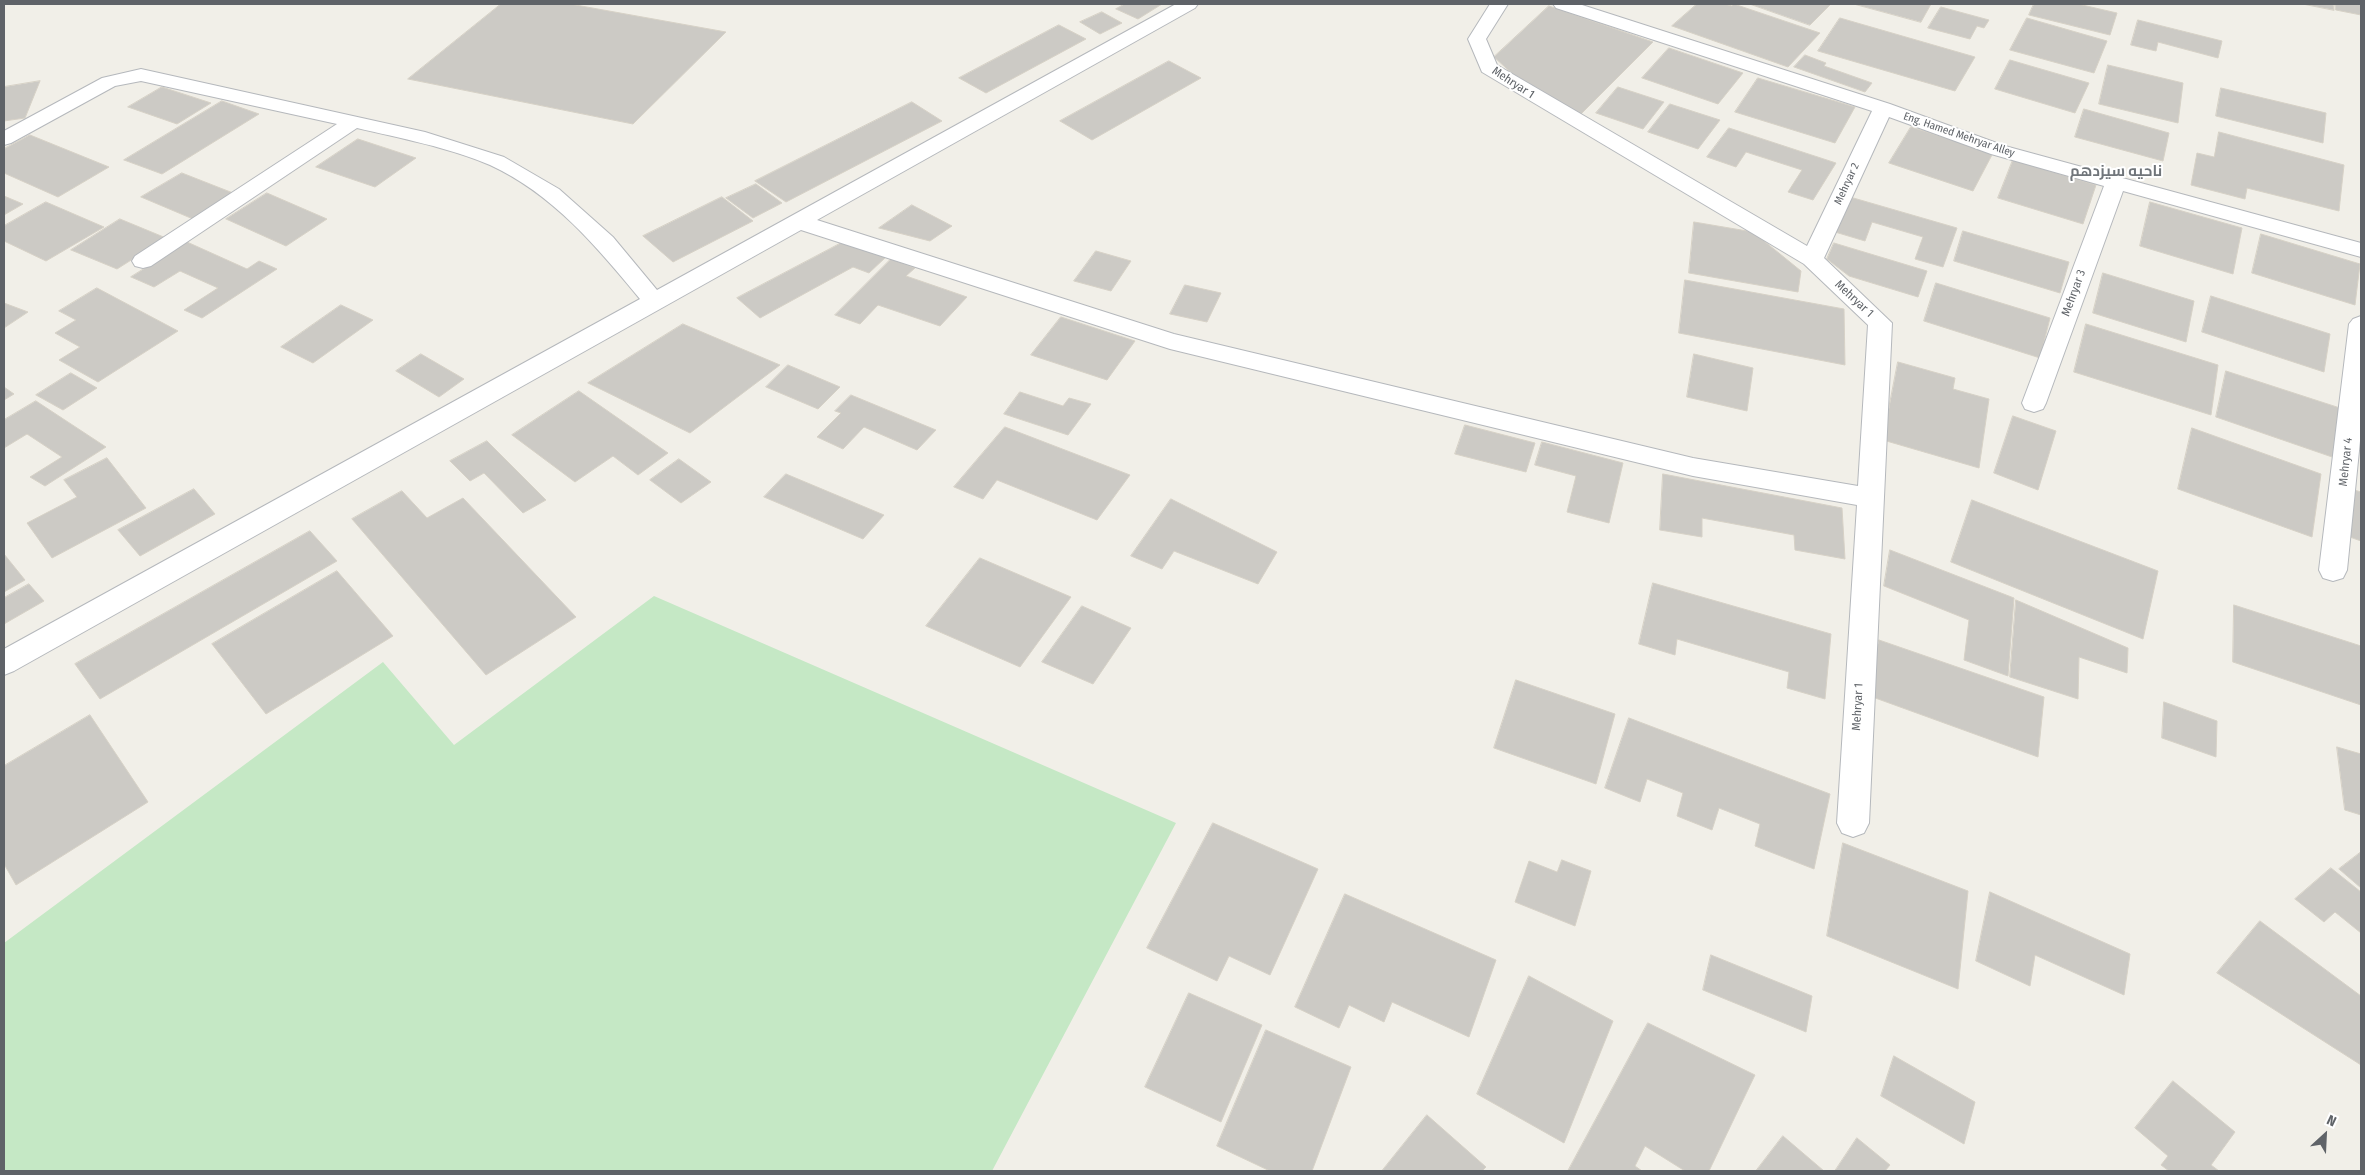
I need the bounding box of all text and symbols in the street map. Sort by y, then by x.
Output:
street label: Mehryar 1 [1489,64,1537,102]
street label: Eng. Hamed Mehryar Alley [1902,110,2016,160]
street label: Mehryar 2 [1832,161,1862,207]
district label: ناحیه سیزدهم [2070,163,2162,181]
street label: Mehryar 3 [2059,268,2089,318]
street label: Mehryar 1 [1832,277,1876,321]
street label: Mehryar 4 [2336,437,2356,487]
street label: Mehryar 1 [1850,683,1866,731]
north arrow [2300,1110,2350,1160]
text: N [2324,1111,2339,1130]

